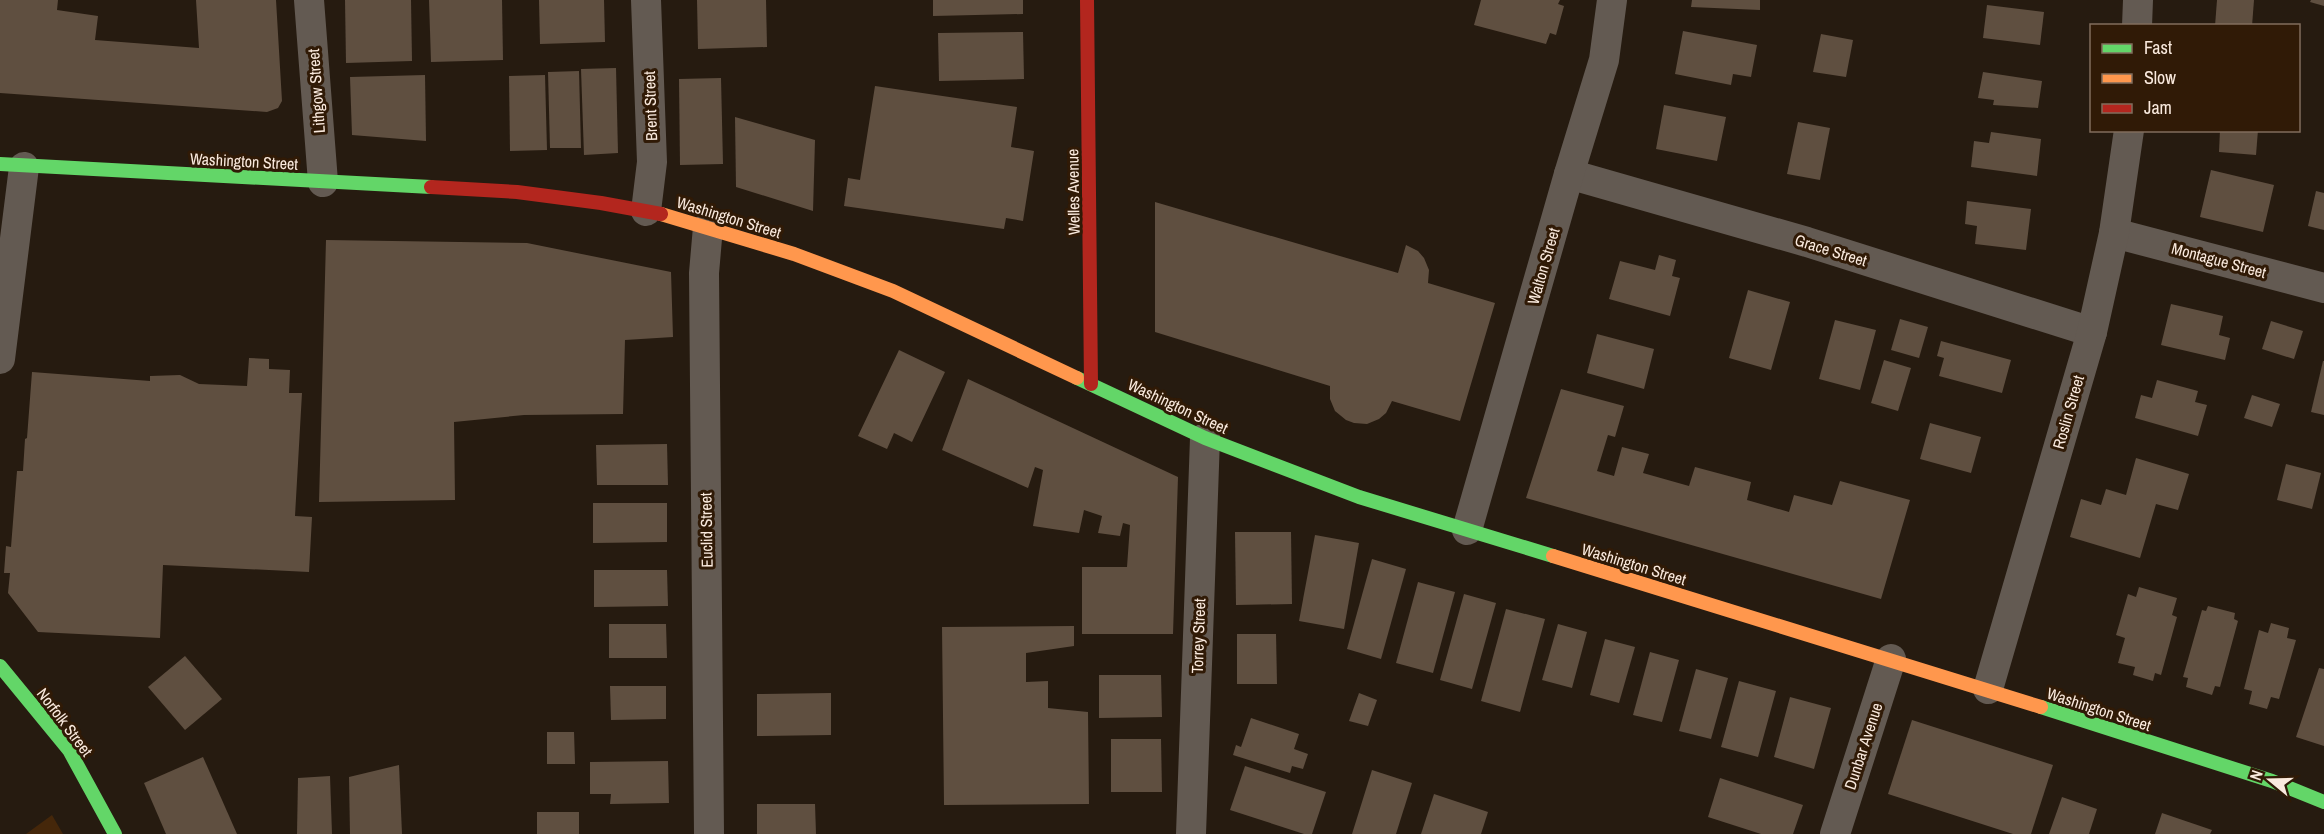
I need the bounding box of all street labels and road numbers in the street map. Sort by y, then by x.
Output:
street label: Lithgow Street [302,48,330,134]
street label: Brent Street [638,70,662,141]
street label: Washington Street [189,147,299,175]
street label: Welles Avenue [1061,149,1085,235]
street label: Washington Street [674,191,784,243]
street label: Walton Street [1522,225,1565,307]
street label: Grace Street [1792,229,1870,271]
street label: Montague Street [2169,237,2269,283]
street label: Roslin Street [2047,372,2089,451]
street label: Washington Street [1124,373,1232,439]
street label: Euclid Street [694,492,718,568]
street label: Washington Street [1579,538,1689,590]
street label: Torrey Street [1186,598,1210,674]
street label: Washington Street [2044,682,2154,736]
street label: Norfolk Street [32,683,98,761]
street label: Dunbar Avenue [1839,700,1887,792]

